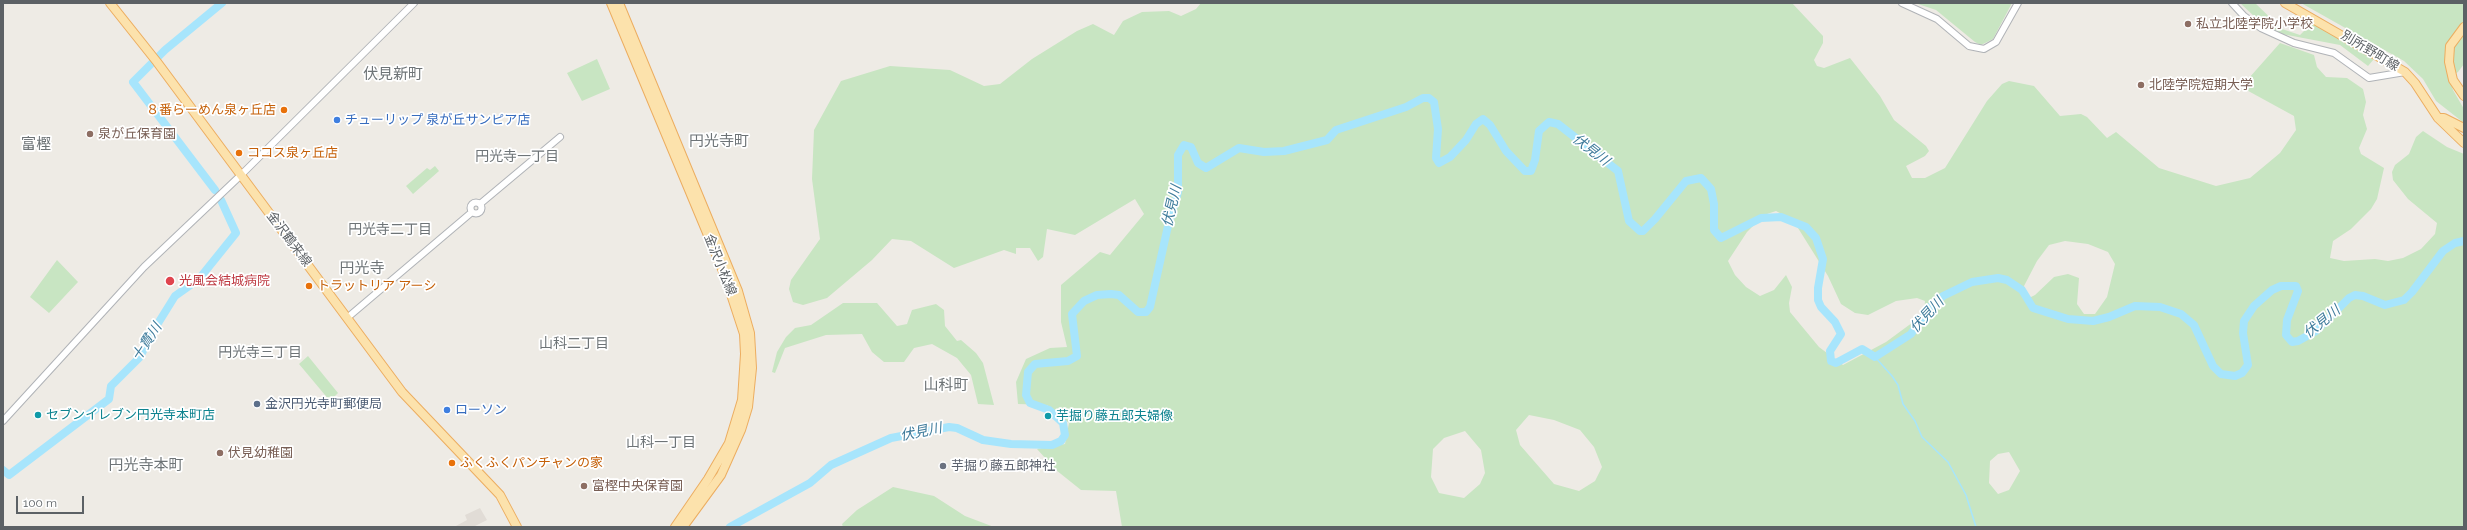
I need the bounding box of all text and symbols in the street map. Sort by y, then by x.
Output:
place label: 私立北陸学院小学校 [2196,16,2313,32]
marker: 私立北陸学院小学校 [2183,19,2193,29]
street label: 別所野町線 [2338,28,2402,74]
district label: 伏見新町 [363,65,423,83]
place label: 北陸学院短期大学 [2149,77,2253,93]
marker: 北陸学院短期大学 [2136,80,2146,90]
place label: ８番らーめん泉ヶ丘店 [146,102,276,118]
marker: ８番らーめん泉ヶ丘店 [279,105,289,115]
place label: チューリップ 泉が丘サンピア店 [345,112,530,128]
marker: チューリップ 泉が丘サンピア店 [332,115,342,125]
place label: 泉が丘保育園 [98,126,176,142]
marker: 泉が丘保育園 [85,129,95,139]
water label: 伏見川 [1569,130,1613,170]
district label: 円光寺町 [689,132,749,150]
district label: 富樫 [21,135,51,153]
place label: ココス泉ヶ丘店 [247,145,338,161]
marker: ココス泉ヶ丘店 [234,148,244,158]
district label: 円光寺一丁目 [475,149,559,165]
water label: 伏見川 [1159,184,1185,228]
street label: 金沢鶴来線 [263,208,315,270]
district label: 円光寺二丁目 [348,222,432,238]
street label: 金沢小松線 [701,232,739,298]
district label: 円光寺 [340,259,384,277]
place label: 光風会結城病院 [179,273,270,289]
marker: 光風会結城病院 [164,275,176,287]
place label: トラットリア アーシ [317,278,437,294]
marker: トラットリア アーシ [304,281,314,291]
water label: 伏見川 [1907,294,1947,336]
water label: 伏見川 [2300,302,2344,342]
water label: 十貫川 [129,320,165,364]
district label: 山科二丁目 [539,336,609,352]
district label: 円光寺三丁目 [218,345,302,361]
district label: 山科町 [924,376,968,394]
place label: 金沢円光寺町郵便局 [265,396,382,412]
marker: 金沢円光寺町郵便局 [252,399,262,409]
place label: ローソン [455,402,507,418]
marker: ローソン [442,405,452,415]
place label: セブンイレブン円光寺本町店 [46,407,215,423]
place label: 芋掘り藤五郎夫婦像 [1056,408,1173,424]
marker: セブンイレブン円光寺本町店 [33,410,43,420]
marker: 芋掘り藤五郎夫婦像 [1043,411,1053,421]
water label: 伏見川 [899,420,943,444]
district label: 山科一丁目 [626,435,696,451]
place label: 伏見幼稚園 [228,445,293,461]
marker: 伏見幼稚園 [215,448,225,458]
place label: ふくふくパンチャンの家 [460,455,603,471]
district label: 円光寺本町 [109,456,183,474]
marker: ふくふくパンチャンの家 [447,458,457,468]
place label: 芋掘り藤五郎神社 [951,458,1055,474]
marker: 芋掘り藤五郎神社 [938,461,948,471]
place label: 富樫中央保育園 [592,478,683,494]
marker: 富樫中央保育園 [579,481,589,491]
scale bar [18,488,86,514]
text: 100 m [23,496,57,510]

